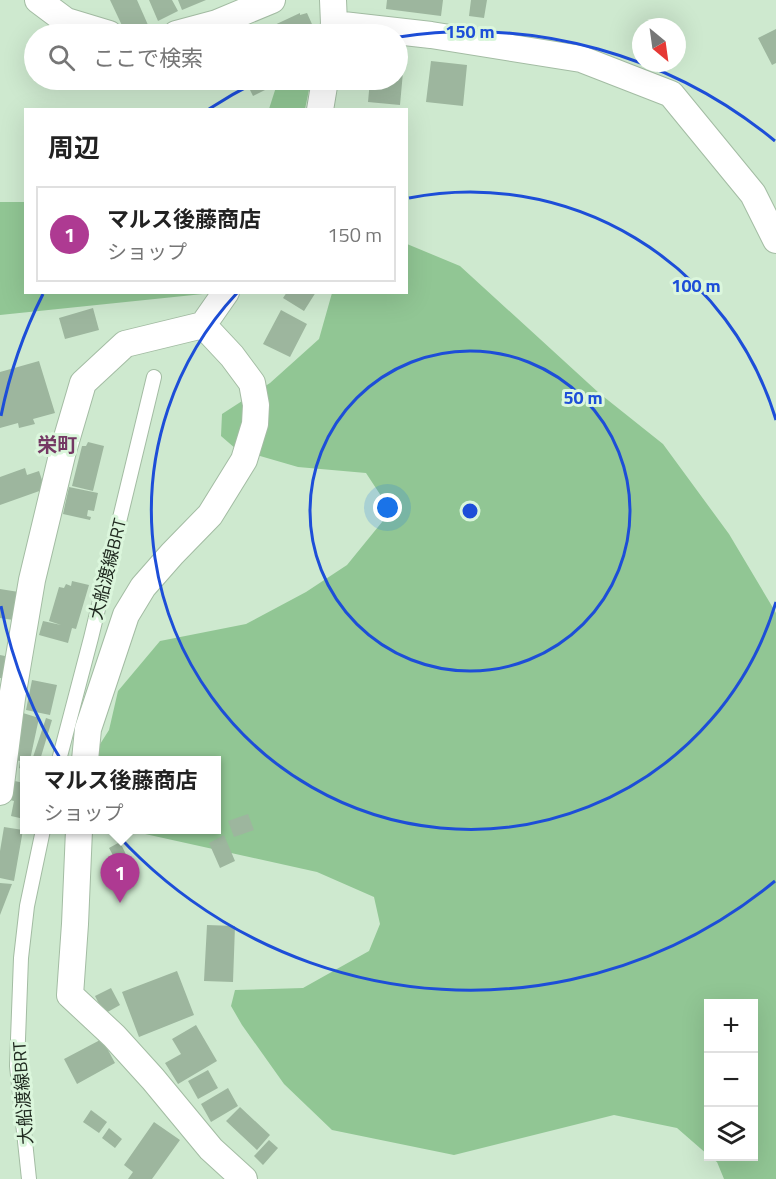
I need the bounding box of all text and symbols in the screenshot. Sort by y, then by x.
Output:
text: 150 m [445,18,495,45]
north arrow [632,18,686,72]
search box [24,24,408,90]
icon: search [45,41,78,74]
text: ここで検索 [93,41,203,75]
text: 周辺 [48,128,100,167]
text: マルス後藤商店 [107,202,261,236]
text: 1 [64,219,75,250]
text: 150 m [327,219,382,250]
text: ショップ [107,236,187,267]
text: 100 m [671,272,721,299]
text: 50 m [563,384,603,411]
district label: 栄町 [37,429,77,460]
your location [373,493,402,522]
centre of rings [460,501,480,521]
street label: 大船渡線BRT [82,515,133,622]
popup [20,756,221,834]
text: マルス後藤商店 [43,763,198,797]
text: ショップ [43,797,123,828]
pin: 1 [100,854,140,903]
map controls [704,999,758,1161]
button: + [704,999,758,1053]
street label: 大船渡線BRT [5,1040,40,1146]
button: − [704,1053,758,1107]
button: layers [704,1107,758,1161]

